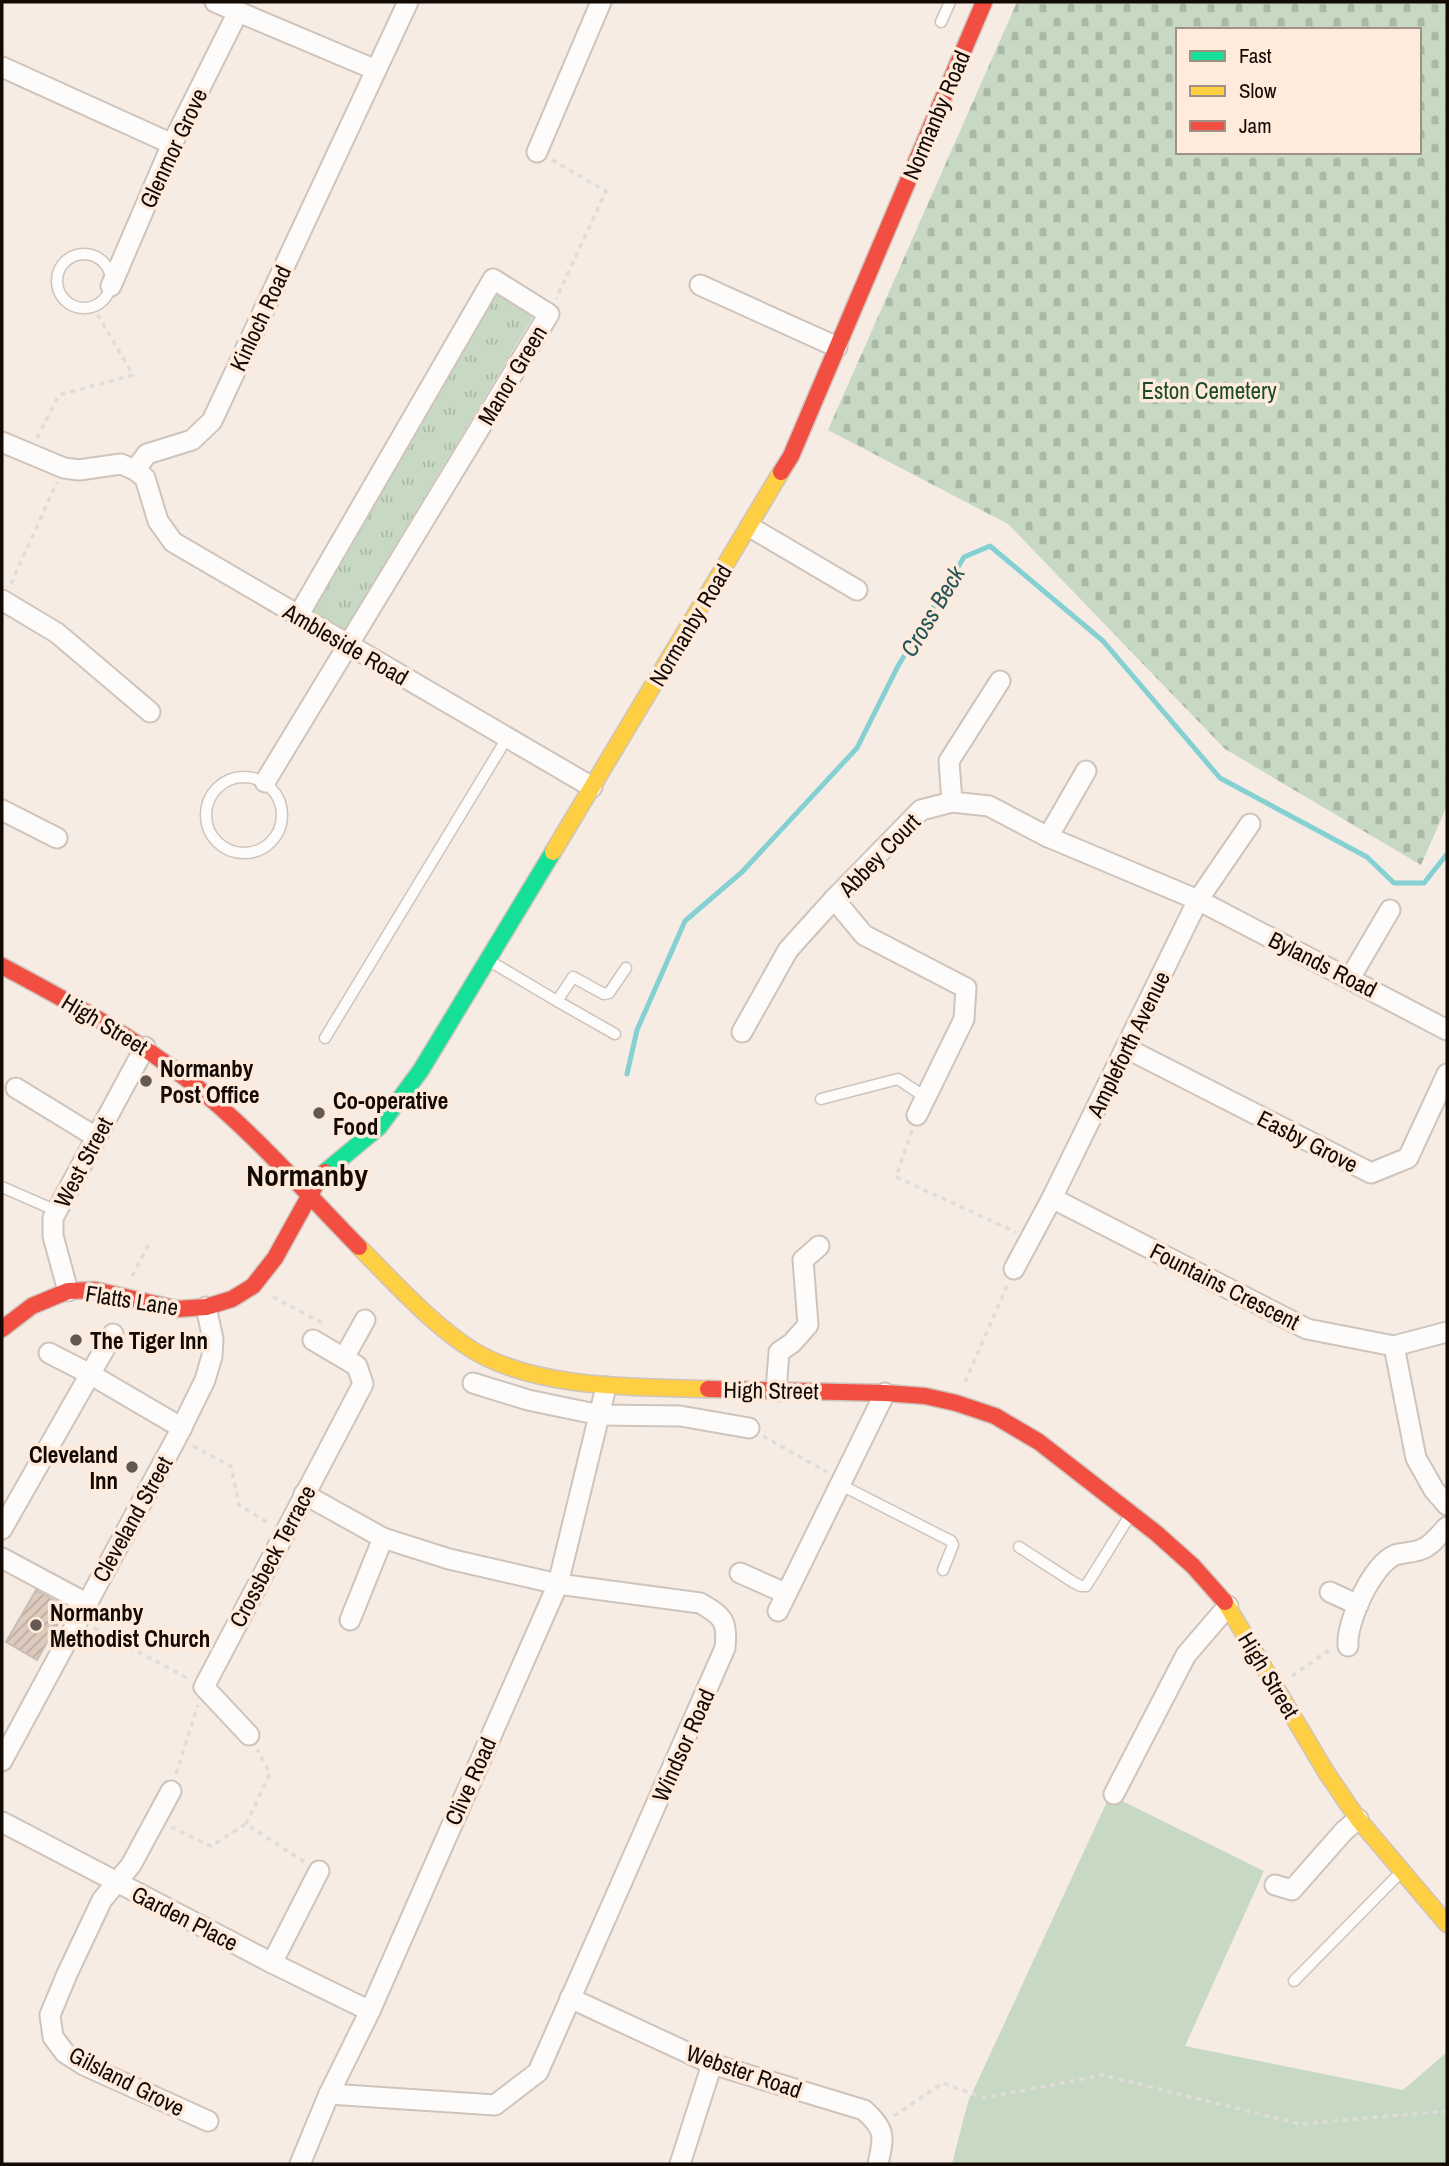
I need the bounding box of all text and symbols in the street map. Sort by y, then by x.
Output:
legend [1176,28,1421,154]
text: Fast [1239,41,1272,70]
street label: Normanby Road [895,46,977,184]
text: Slow [1239,76,1277,105]
street label: Glenmor Grove [132,83,214,213]
text: Jam [1239,111,1272,140]
street label: Kinloch Road [222,260,298,376]
street label: Manor Green [470,319,554,431]
park label: Eston Cemetery [1141,375,1277,406]
street label: Normanby Road [641,558,739,692]
water label: Cross Beck [892,559,972,662]
street label: Ambleside Road [277,595,414,692]
street label: Abbey Court [831,807,927,904]
street label: Bylands Road [1264,924,1382,1004]
street label: Ampleforth Avenue [1079,966,1177,1123]
street label: High Street [56,986,154,1062]
place label: Normanby Post Office [160,1053,260,1110]
marker: Normanby Post Office [138,1073,154,1089]
place label: Co-operative Food [333,1085,448,1142]
street label: Easby Grove [1252,1102,1364,1180]
marker: Co-operative Food [311,1105,327,1121]
street label: West Street [46,1111,120,1213]
district label: Normanby [246,1155,368,1195]
street label: Fountains Crescent [1145,1235,1305,1337]
street label: Flatts Lane [83,1277,181,1323]
place label: The Tiger Inn [90,1325,208,1356]
marker: The Tiger Inn [68,1332,84,1348]
street label: High Street [723,1374,819,1406]
place label: Cleveland Inn [29,1439,118,1496]
street label: Cleveland Street [85,1451,179,1587]
marker: Cleveland Inn [124,1459,140,1475]
street label: Crossbeck Terrace [221,1479,323,1633]
place label: Normanby Methodist Church [50,1597,210,1654]
marker: Normanby Methodist Church [28,1617,44,1633]
street label: High Street [1231,1626,1307,1724]
street label: Windsor Road [644,1684,722,1806]
street label: Clive Road [437,1732,503,1830]
street label: Garden Place [127,1878,243,1958]
street label: Webster Road [682,2037,806,2105]
street label: Gilsland Grove [64,2039,190,2123]

